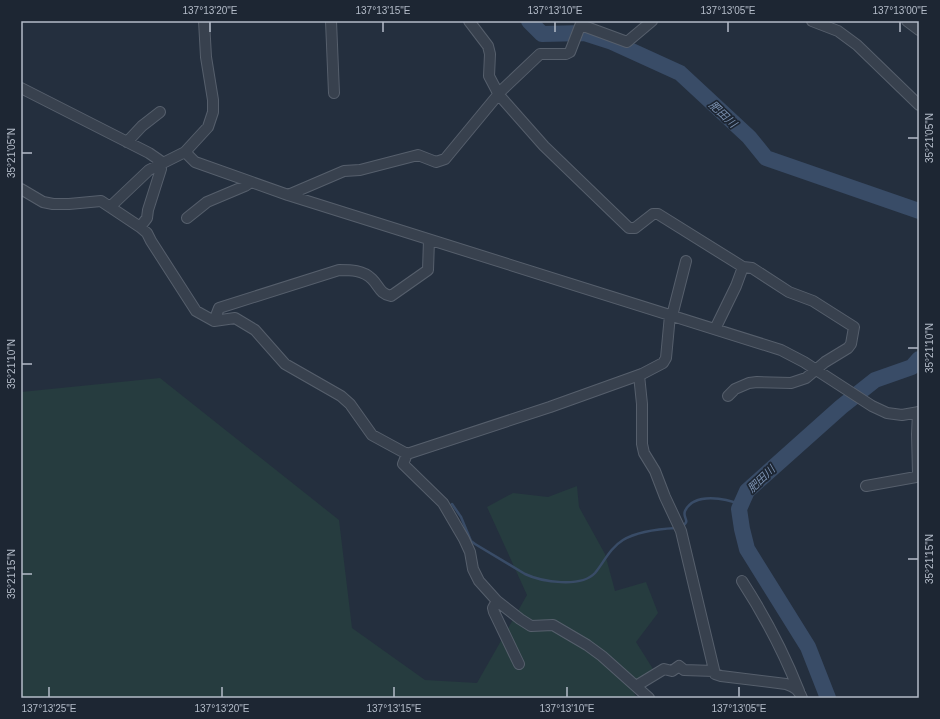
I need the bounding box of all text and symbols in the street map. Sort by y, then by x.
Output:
text: 137°13'20"E [182,5,238,16]
text: 137°13'15"E [355,5,411,16]
text: 137°13'10"E [527,5,583,16]
text: 137°13'05"E [700,5,756,16]
text: 137°13'00"E [872,5,928,16]
water label: 肥田川 [707,98,740,130]
text: 35°21'05"N [924,113,935,163]
text: 35°21'05"N [6,128,17,178]
text: 35°21'10"N [924,323,935,373]
text: 35°21'10"N [6,339,17,389]
water label: 肥田川 [745,463,778,495]
text: 35°21'15"N [924,534,935,584]
text: 35°21'15"N [6,549,17,599]
text: 137°13'25"E [21,703,77,714]
text: 137°13'20"E [194,703,250,714]
text: 137°13'15"E [366,703,422,714]
text: 137°13'10"E [539,703,595,714]
text: 137°13'05"E [711,703,767,714]

